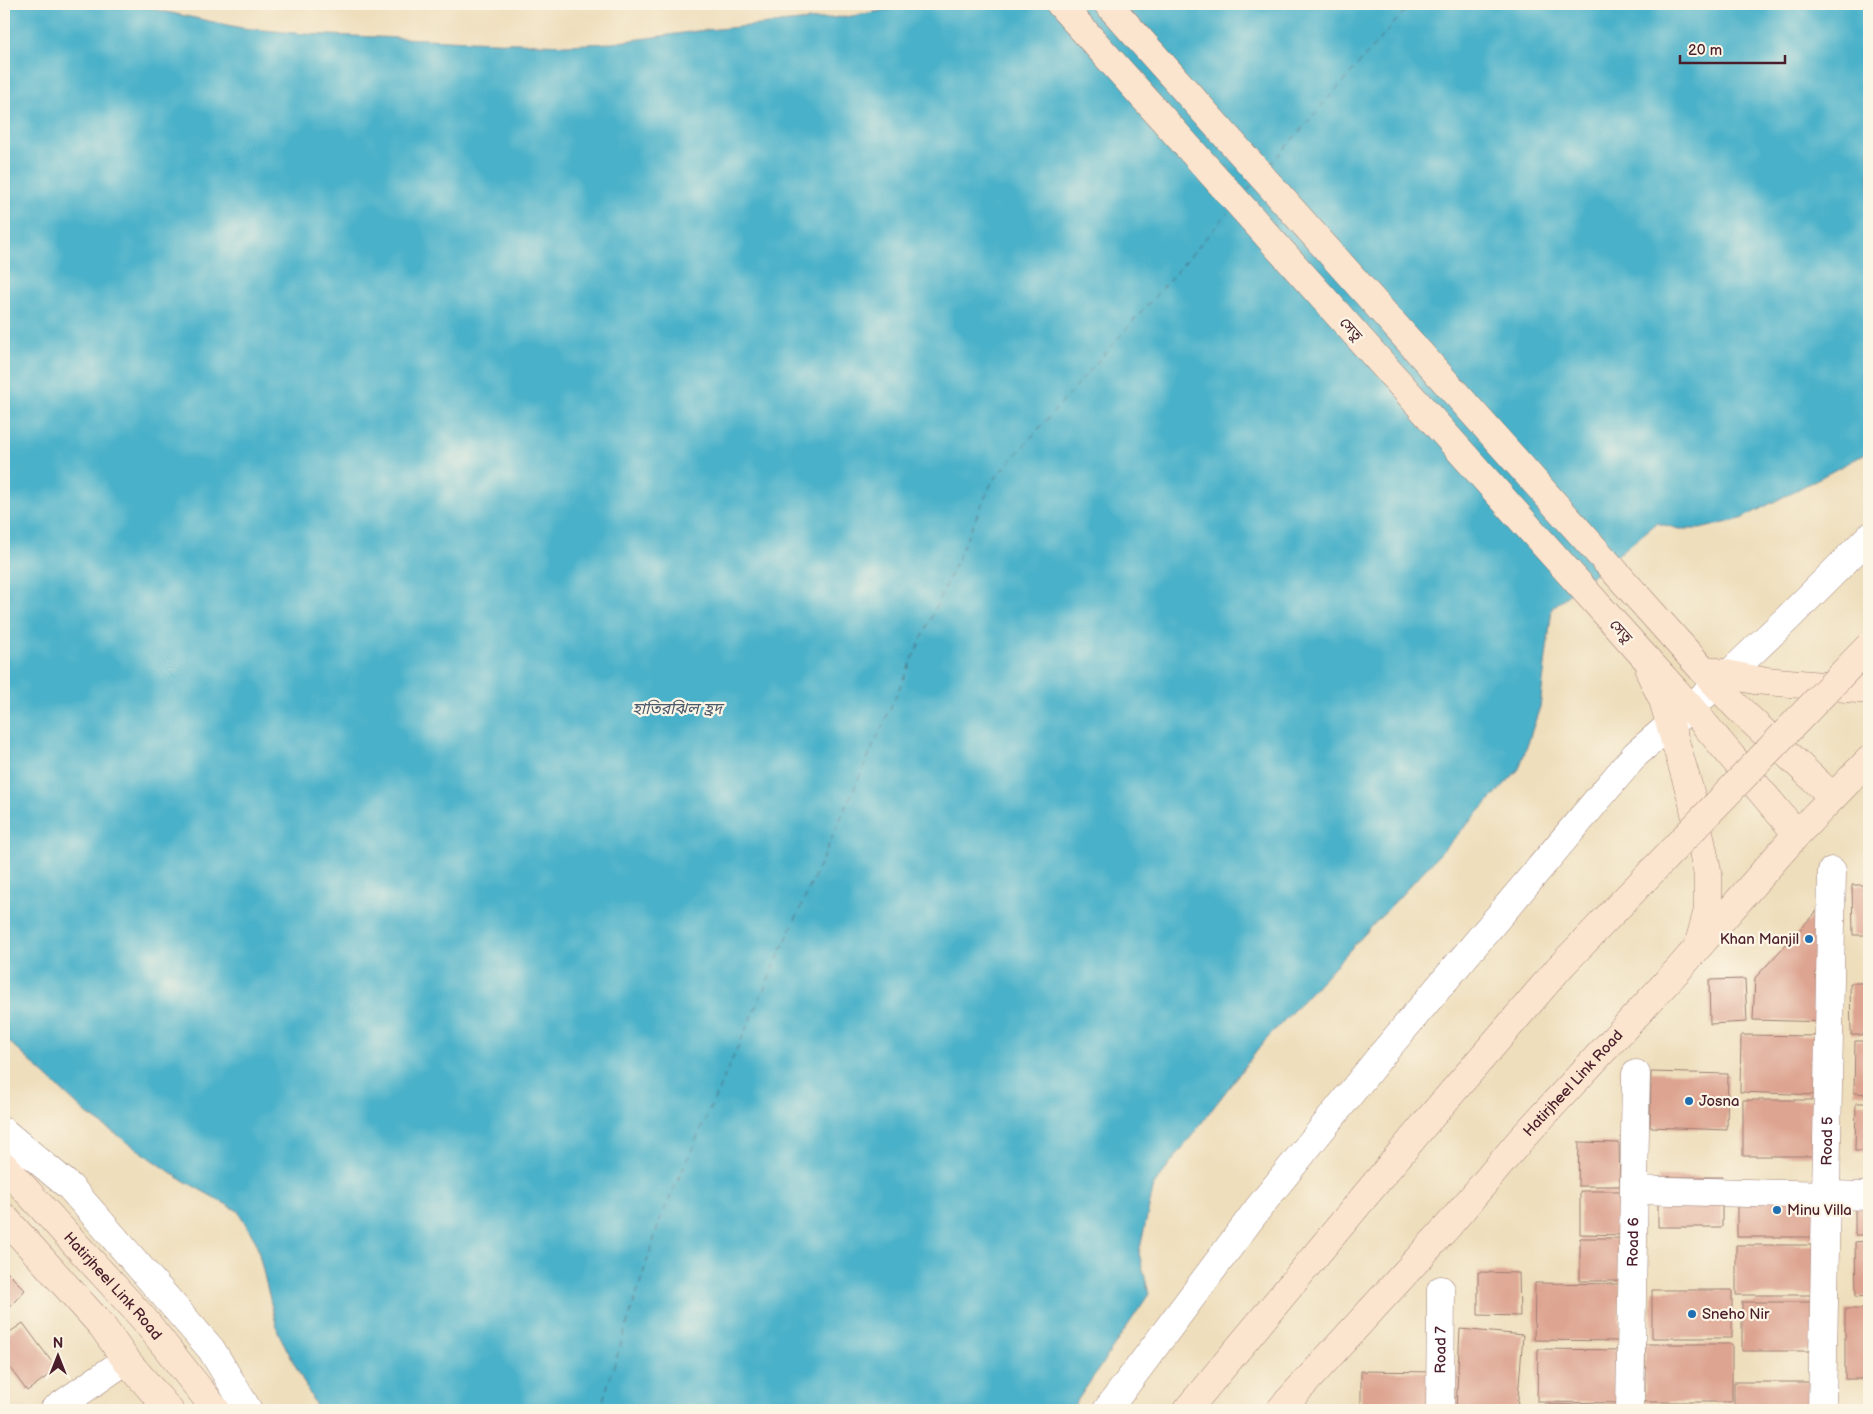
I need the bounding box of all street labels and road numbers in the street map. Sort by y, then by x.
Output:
street label: সেতু [1335,314,1366,345]
street label: সেতু [1605,616,1636,647]
street label: Hatirjheel Link Road [1519,1026,1627,1141]
street label: Road 5 [1818,1116,1837,1166]
street label: Road 6 [1624,1217,1643,1267]
street label: Hatirjheel Link Road [59,1228,166,1344]
street label: Road 7 [1431,1326,1451,1374]

